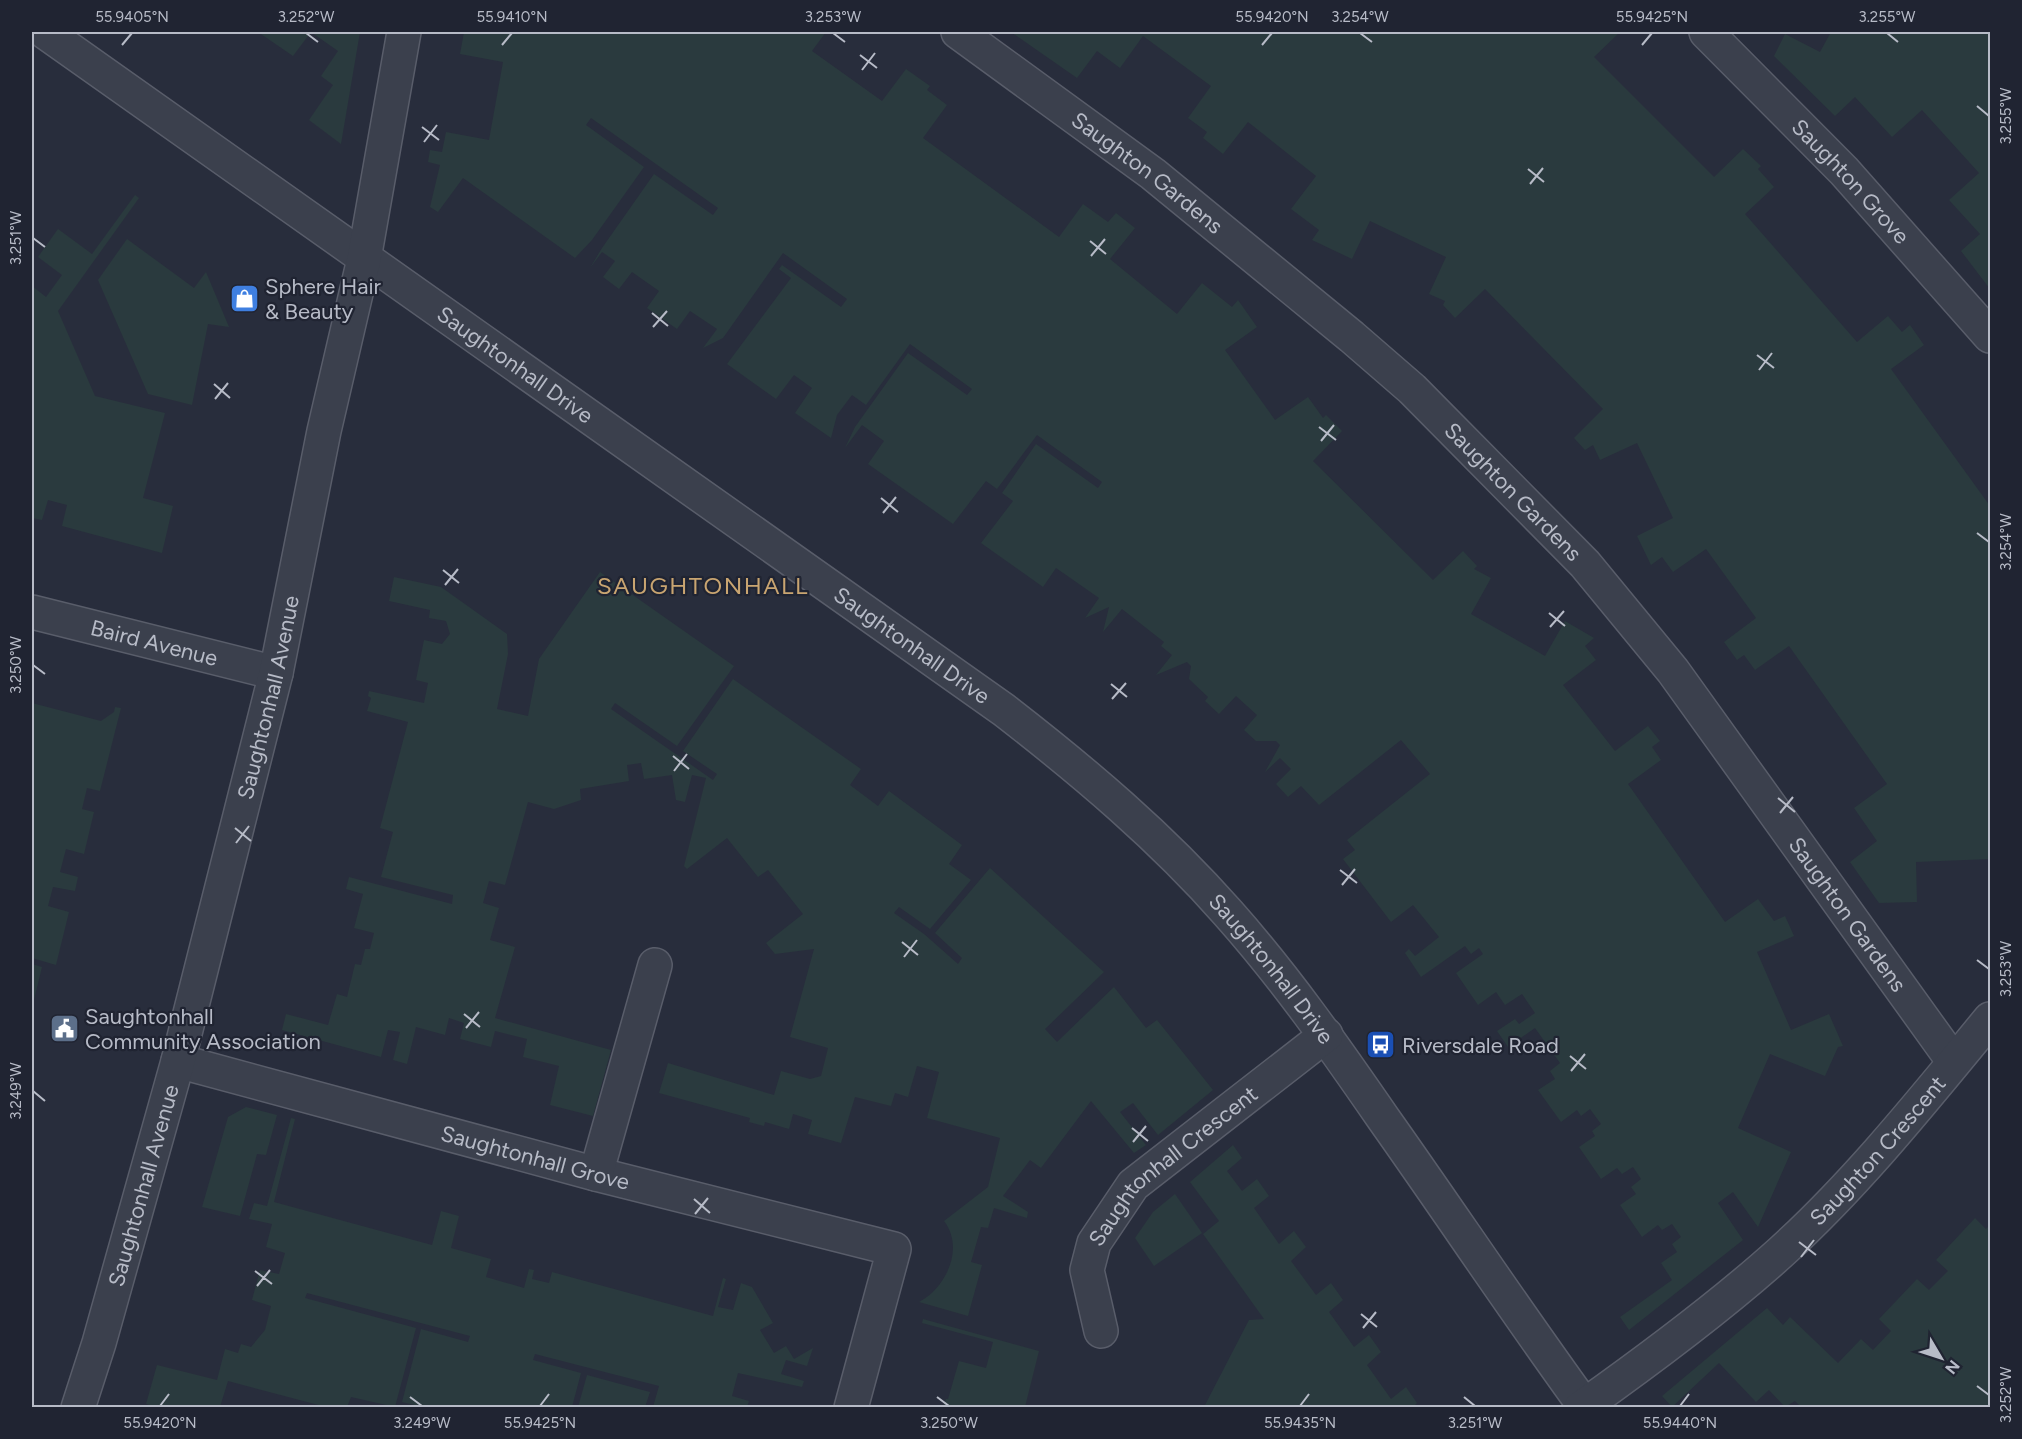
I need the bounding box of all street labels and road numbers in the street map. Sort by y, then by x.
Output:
street label: Saughton Gardens [1066,106,1228,240]
street label: Saughton Grove [1786,113,1915,250]
street label: Saughtonhall Drive [432,300,598,429]
street label: Saughton Gardens [1439,417,1587,567]
street label: Saughtonhall Drive [829,581,995,710]
street label: Saughtonhall Avenue [232,593,305,802]
street label: Baird Avenue [88,614,220,672]
street label: Saughton Gardens [1783,832,1912,997]
street label: Saughtonhall Drive [1203,888,1340,1049]
street label: Saughton Crescent [1804,1071,1952,1231]
street label: Saughtonhall Crescent [1083,1080,1263,1251]
street label: Saughtonhall Avenue [103,1081,185,1290]
street label: Saughtonhall Grove [438,1120,632,1196]

